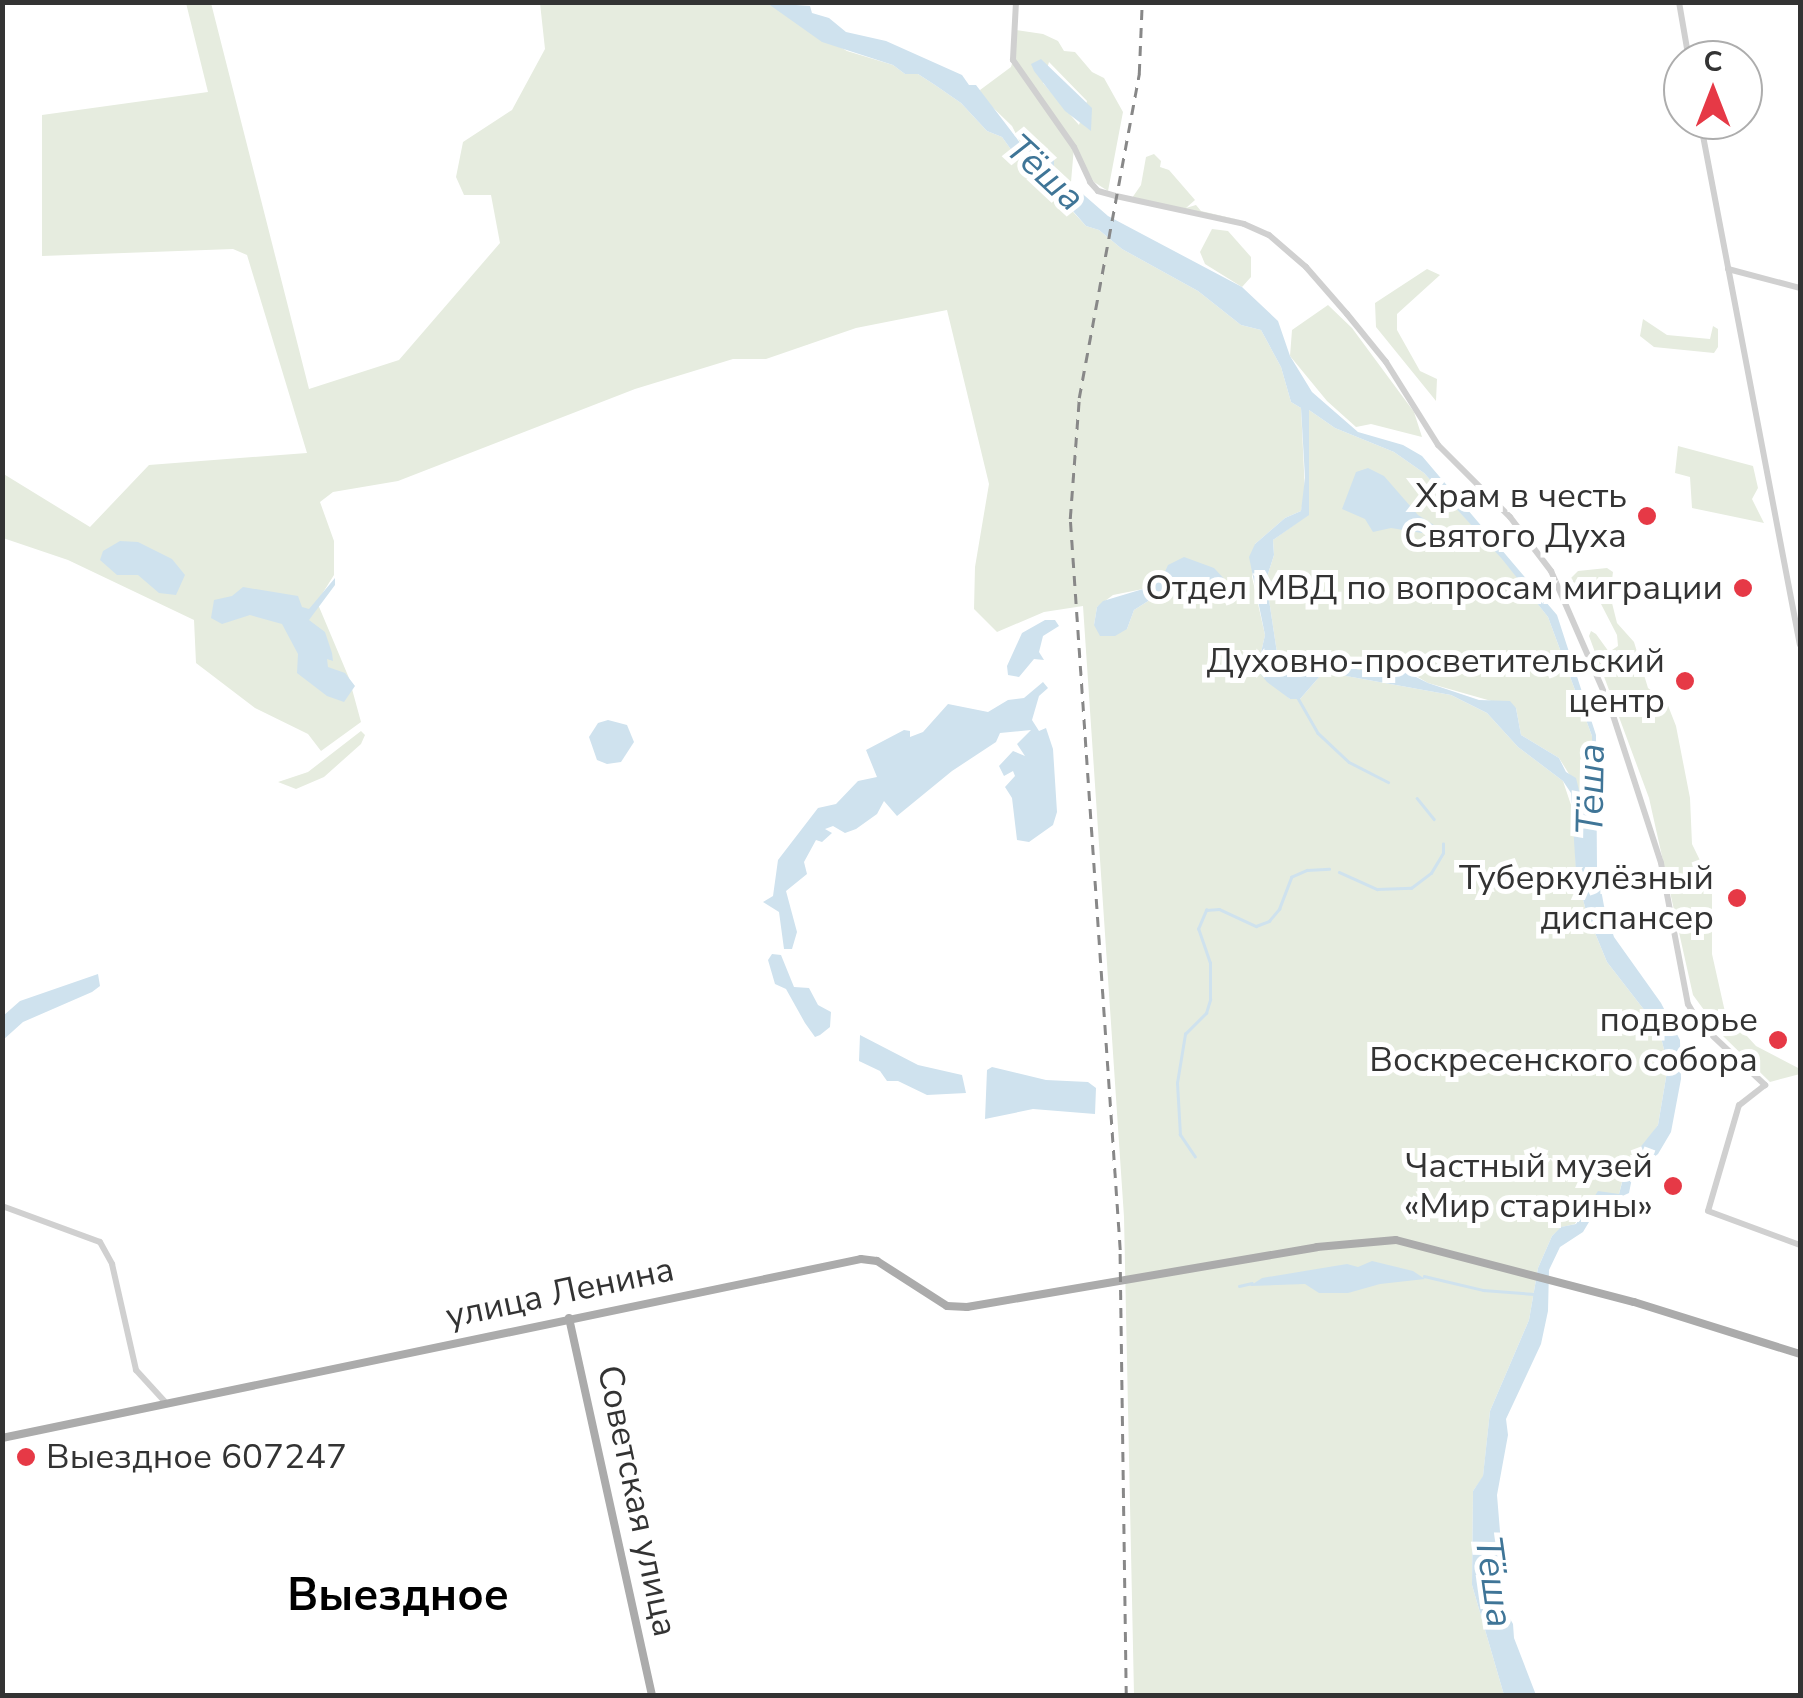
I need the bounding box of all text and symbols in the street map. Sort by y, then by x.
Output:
north arrow [1663,40,1763,140]
text: С [1703,43,1723,81]
water label: Тёша [996,125,1094,221]
place label: Храм в честь Святого Духа [1404,475,1627,557]
marker: Храм в честь Святого Духа [1636,505,1658,527]
place label: Отдел МВД по вопросам миграции [1145,567,1723,609]
marker: Отдел МВД по вопросам миграции [1732,577,1754,599]
place label: Духовно-просветительский центр [1206,640,1665,722]
marker: Духовно-просветительский центр [1674,670,1696,692]
water label: Тёша [1567,743,1615,835]
place label: Туберкулёзный диспансер [1459,857,1714,939]
marker: Туберкулёзный диспансер [1724,885,1750,911]
place label: подворье Воскресенского собора [1369,999,1758,1081]
marker: подворье Воскресенского собора [1767,1029,1789,1051]
place label: Частный музей «Мир старины» [1404,1145,1653,1227]
marker: Частный музей «Мир старины» [1662,1175,1684,1197]
street label: улица Ленина [442,1248,678,1338]
street label: Советская улица [588,1362,686,1640]
place label: Выездное 607247 [46,1436,347,1478]
marker: Выездное 607247 [15,1446,37,1468]
water label: Тёша [1465,1534,1523,1630]
district label: Выездное [287,1569,509,1623]

